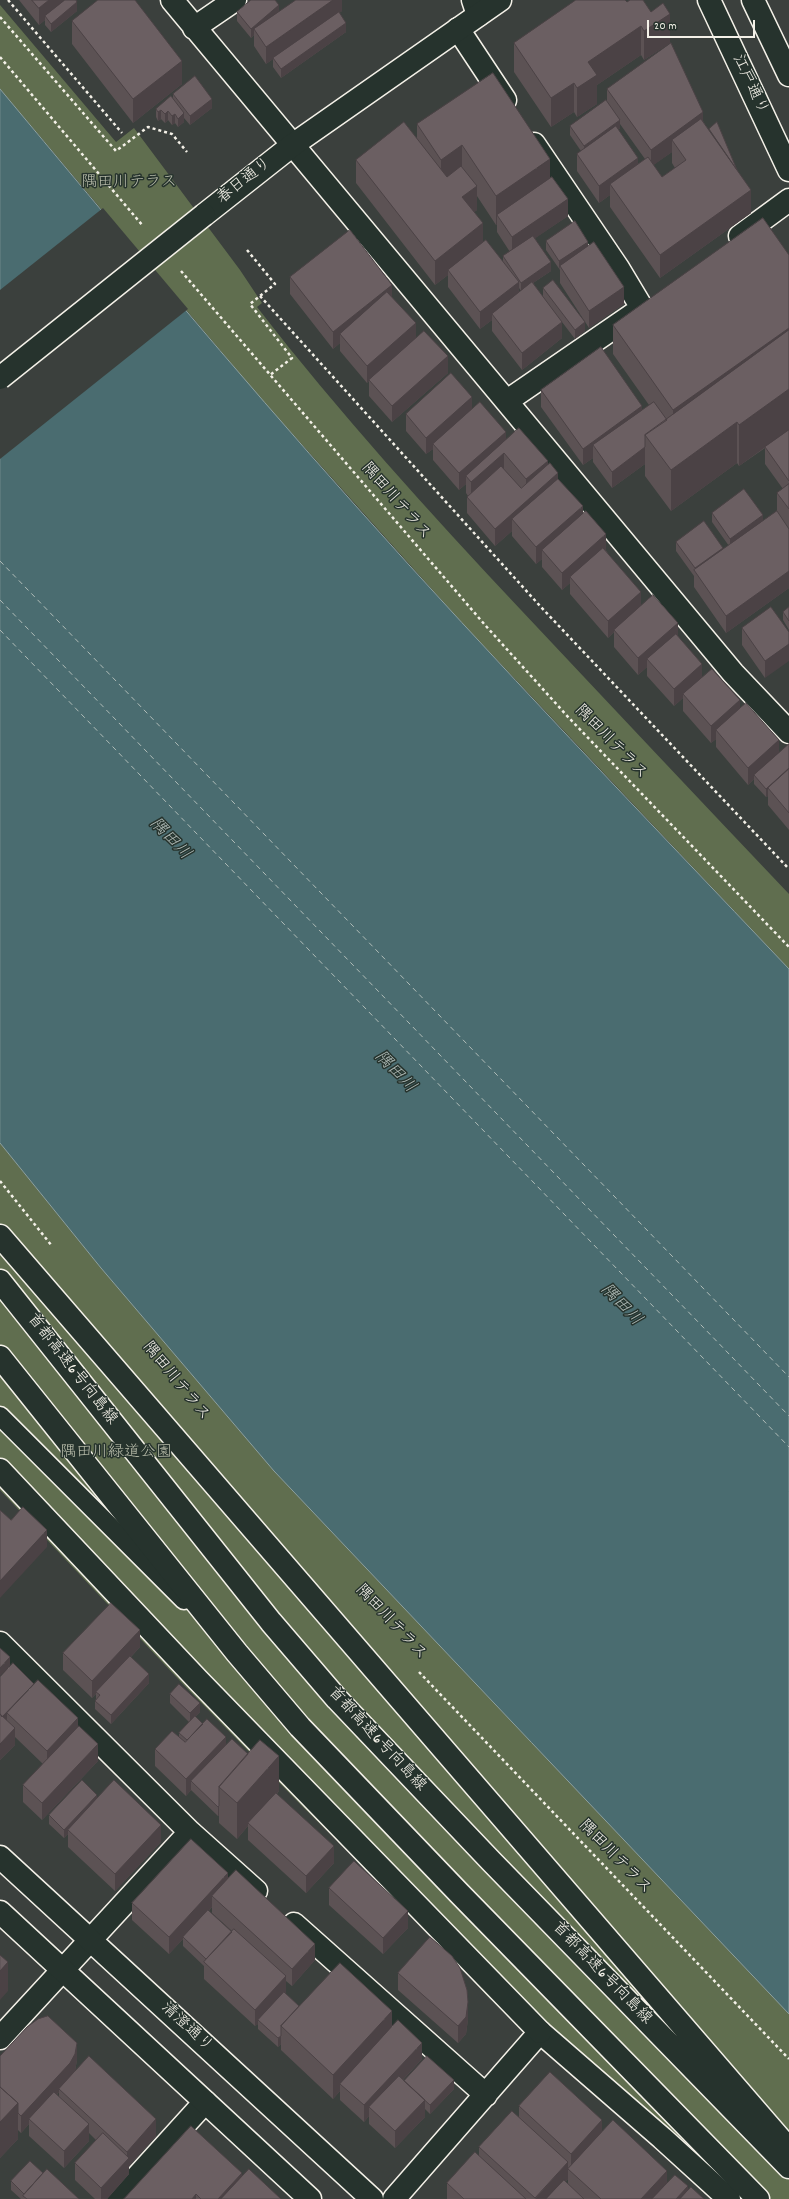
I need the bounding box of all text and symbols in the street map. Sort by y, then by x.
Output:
scale bar [649,12,757,38]
text: 20 m [654,18,677,35]
street label: 江戸通り [727,52,771,118]
street label: 春日通り [214,155,276,209]
park label: 隅田川テラス [81,174,177,194]
street label: 隅田川テラス [356,459,434,545]
street label: 隅田川テラス [570,702,650,784]
water label: 隅田川 [144,815,194,865]
water label: 隅田川 [369,1048,419,1098]
water label: 隅田川 [595,1281,645,1331]
street label: 首都高速6号向島線 [22,1311,120,1429]
street label: 隅田川テラス [137,1339,213,1425]
park label: 隅田川緑道公園 [60,1444,172,1464]
street label: 隅田川テラス [350,1581,430,1665]
street label: 首都高速6号向島線 [323,1684,429,1796]
street label: 隅田川テラス [574,1817,654,1899]
street label: 首都高速6号向島線 [547,1918,655,2030]
street label: 清澄通り [156,1999,216,2057]

